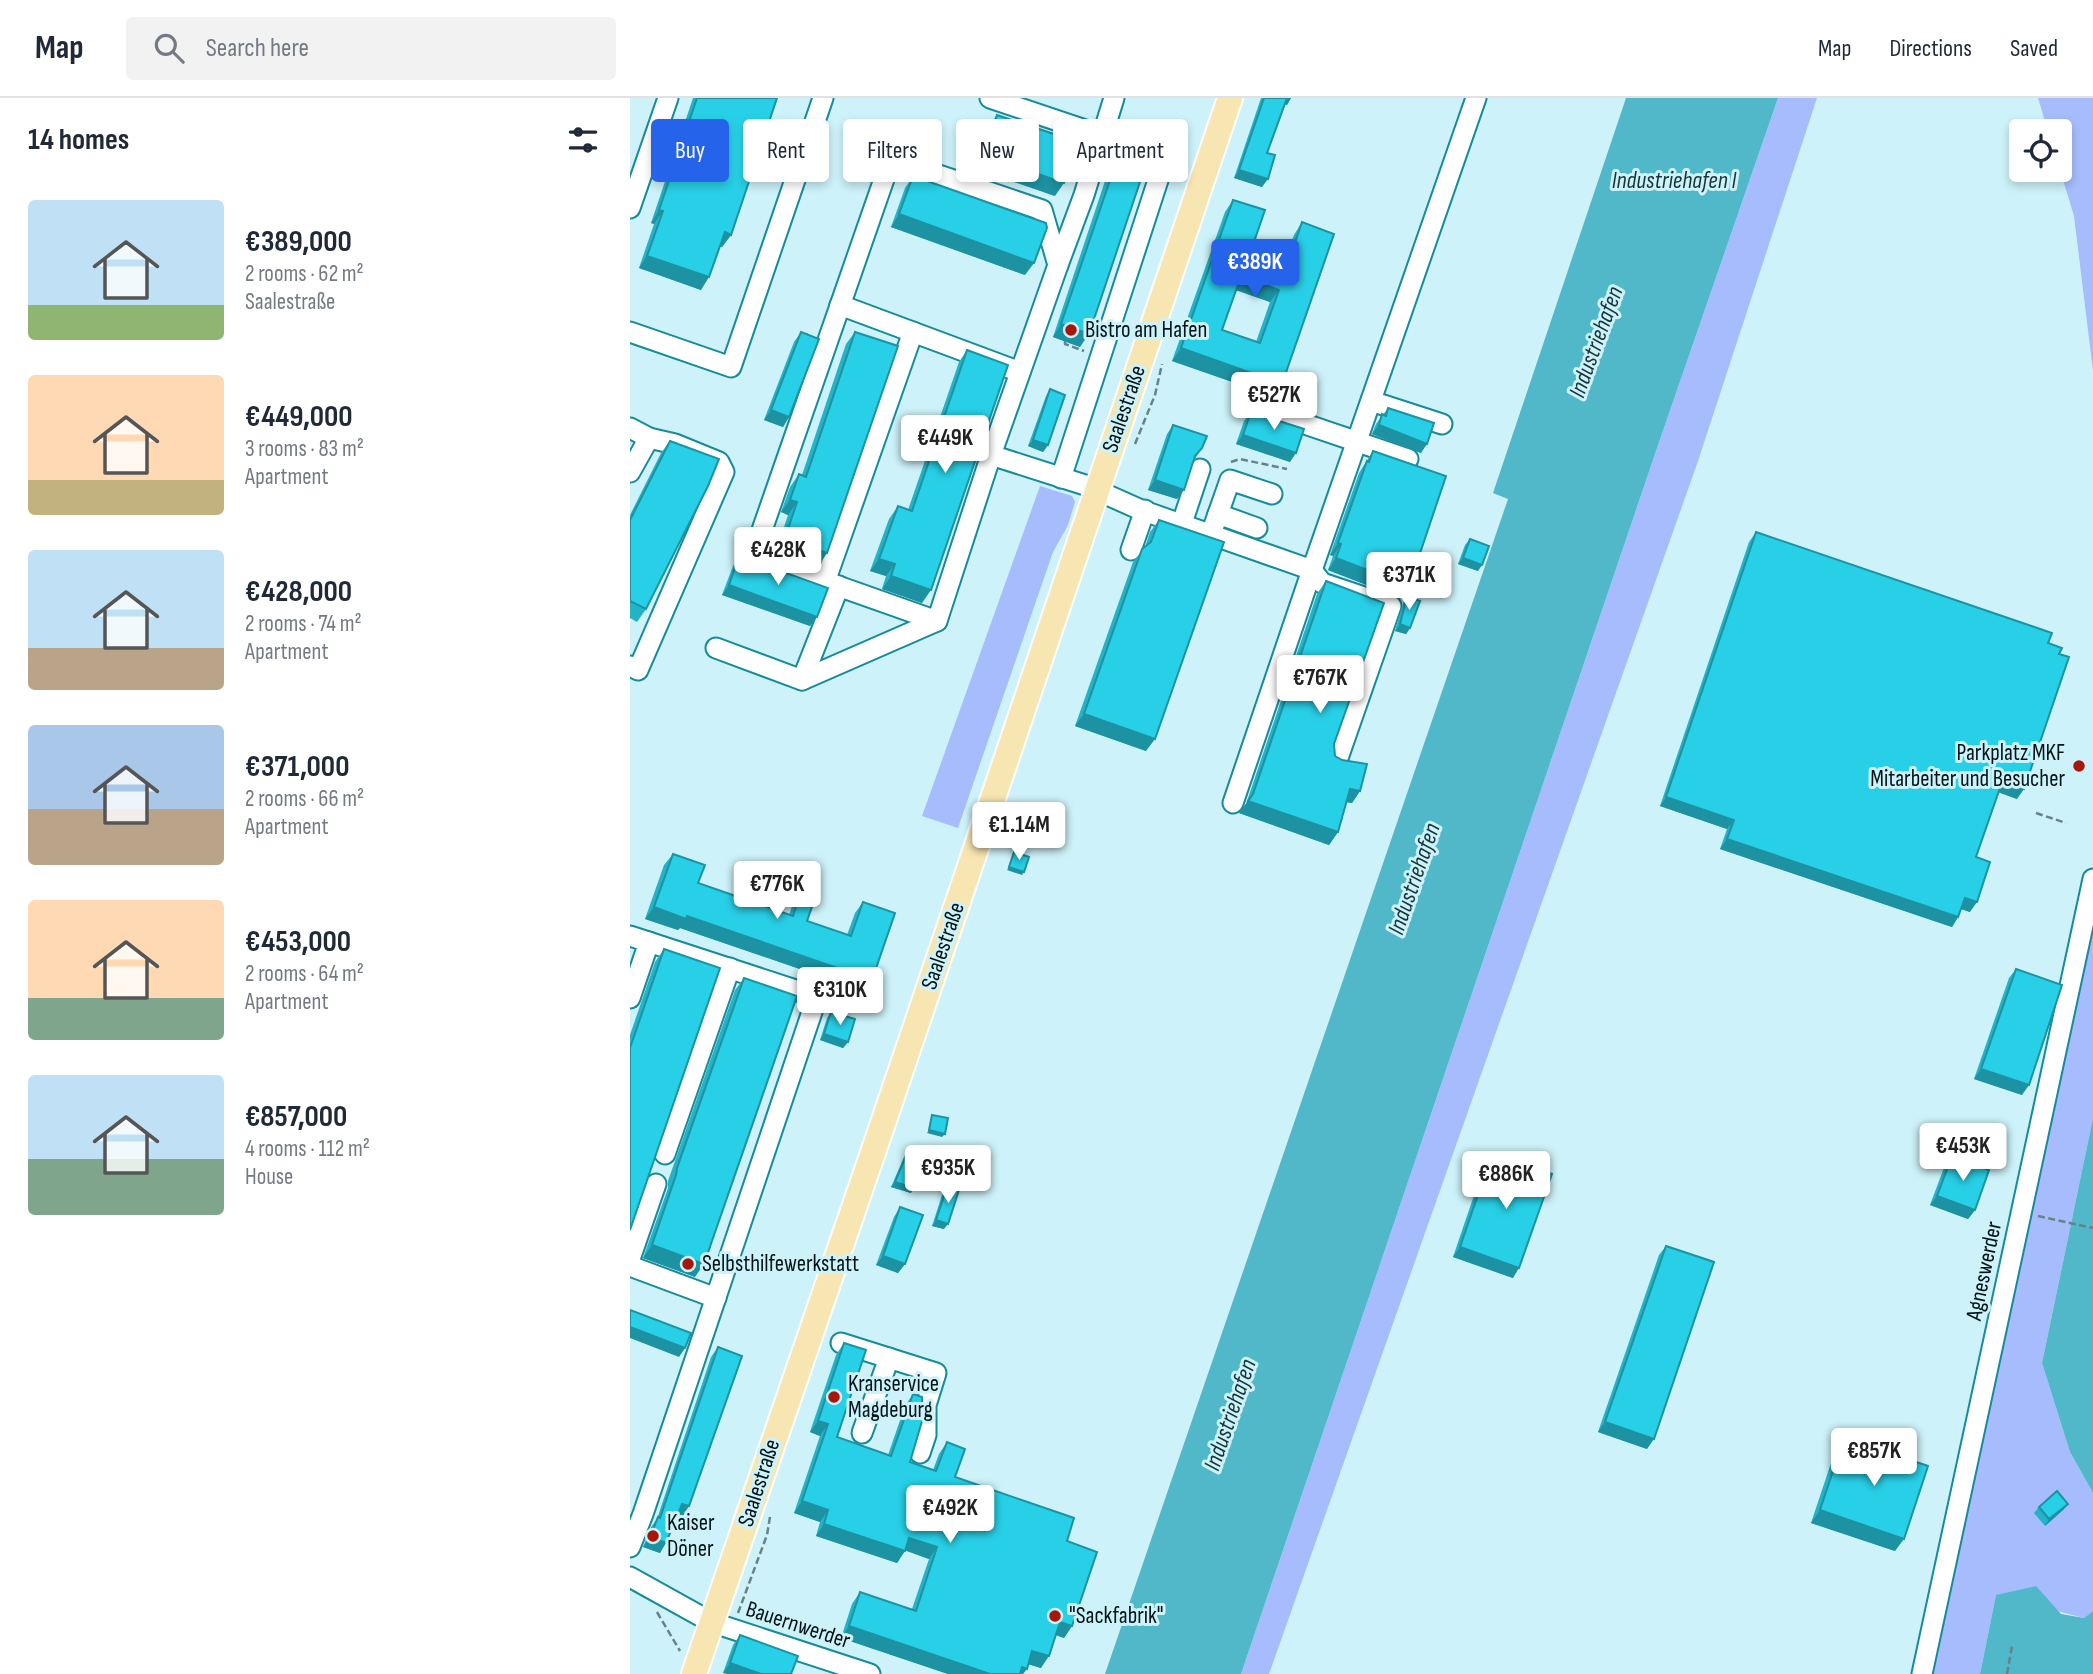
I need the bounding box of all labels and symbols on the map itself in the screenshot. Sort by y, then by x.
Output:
water label: Industriehafen I [1612,166,1737,195]
pin: €389K [1206,240,1304,299]
water label: Industriehafen [1563,282,1629,402]
place label: Bistro am Hafen [1085,316,1207,344]
marker: Bistro am Hafen [1063,322,1079,338]
street label: Saalestraße [1096,362,1152,456]
pin: €527K [1225,372,1323,432]
pin: €449K [896,416,994,475]
pin: €428K [729,528,827,587]
pin: €371K [1360,552,1458,612]
pin: €767K [1271,656,1369,715]
place label: Parkplatz MKF Mitarbeiter und Besucher [1870,739,2065,793]
marker: Parkplatz MKF Mitarbeiter und Besucher [2071,758,2087,774]
pin: €1.14M [962,802,1076,862]
water label: Industriehafen [1381,819,1447,939]
pin: €776K [728,862,826,921]
street label: Saalestraße [915,899,971,993]
pin: €310K [791,968,889,1027]
pin: €453K [1914,1124,2012,1183]
pin: €935K [899,1146,997,1205]
pin: €886K [1457,1152,1555,1211]
street label: Agneswerder [1960,1219,2008,1324]
place label: Selbsthilfewerkstatt [702,1250,859,1278]
marker: Selbsthilfewerkstatt [680,1256,696,1272]
water label: Industriehafen [1197,1355,1263,1475]
place label: Kranservice Magdeburg [848,1370,939,1424]
marker: Kranservice Magdeburg [826,1389,842,1405]
pin: €857K [1825,1428,1923,1488]
street label: Saalestraße [732,1436,786,1530]
pin: €492K [901,1486,999,1545]
place label: Kaiser Döner [667,1509,715,1563]
marker: Kaiser Döner [645,1528,661,1544]
street label: Bauernwerder [742,1595,854,1655]
place label: "Sackfabrik" [1069,1602,1164,1630]
marker: "Sackfabrik" [1047,1608,1063,1624]

